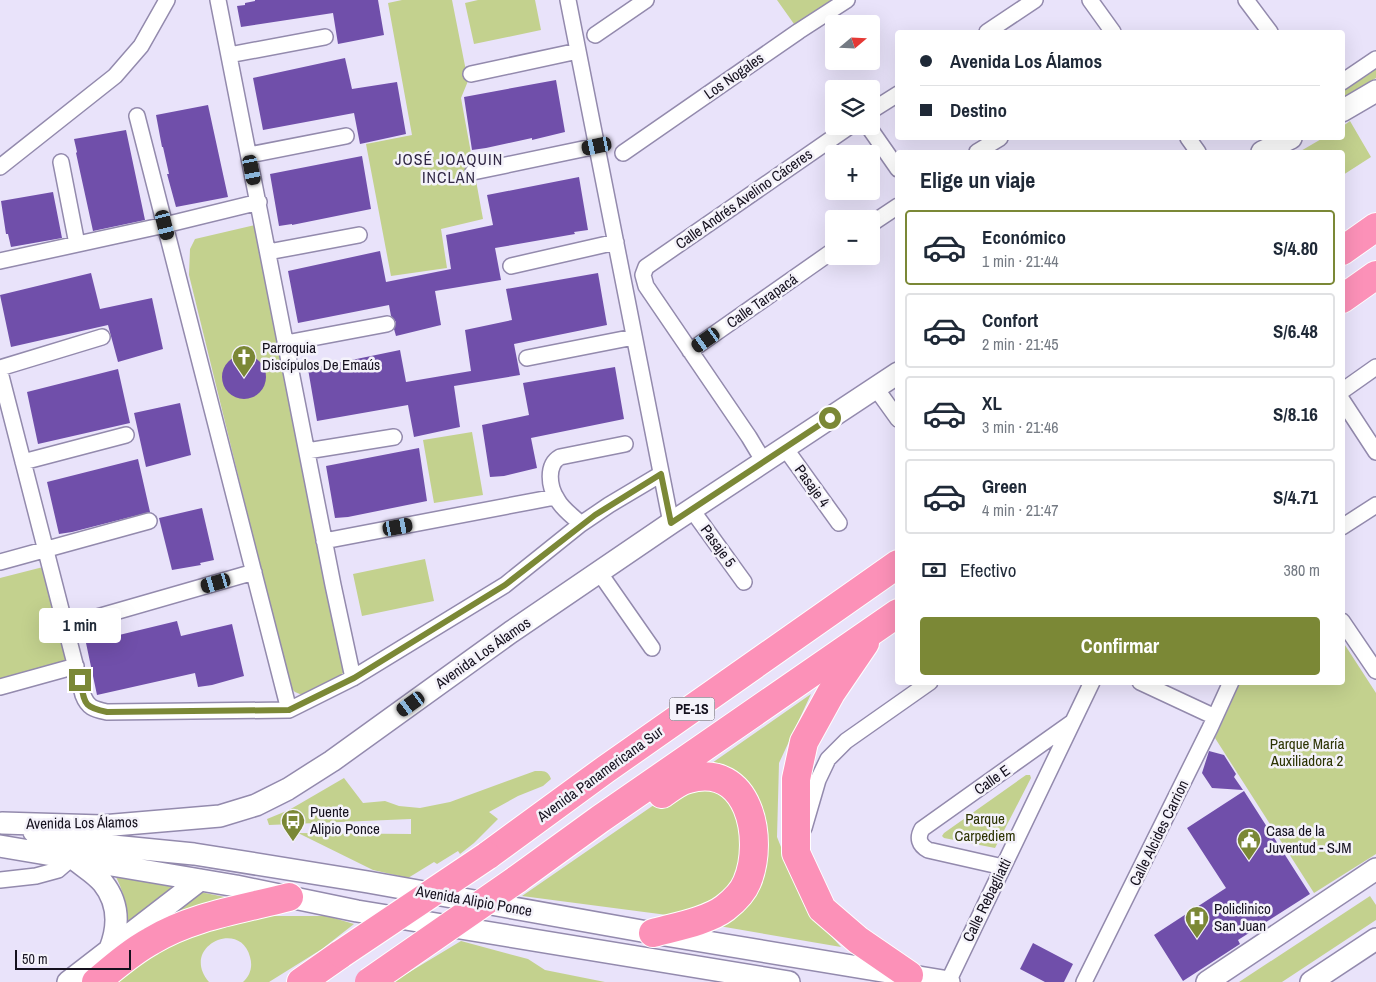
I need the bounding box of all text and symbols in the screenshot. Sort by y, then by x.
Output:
north arrow [825,15,880,70]
map controls [825,15,880,265]
street label: Los Nogales [700,47,768,104]
text: Avenida Los Álamos [950,48,1102,74]
button: layers [825,80,880,135]
text: Destino [950,97,1007,123]
car [580,136,613,156]
street label: Calle Andrés Avelino Cáceres [671,143,816,254]
button: + [825,145,880,200]
district label: JOSÉ JOAQUIN INCLAN [395,148,503,188]
car [241,154,262,186]
text: Elige un viaje [920,165,1035,195]
car [154,209,175,241]
button: − [825,210,880,265]
text: Económico [982,224,1066,250]
icon: car [922,225,967,270]
text: S/4.80 [1273,235,1318,261]
text: 1 min · 21:44 [982,250,1059,272]
street label: Calle Tarapacá [722,268,801,333]
text: Confort [982,307,1038,333]
icon: car [922,308,967,353]
text: S/6.48 [1273,318,1318,344]
car [689,325,722,355]
text: 2 min · 21:45 [982,333,1059,355]
place label: Parroquia Discípulos De Emaús [262,337,380,375]
church icon: Parroquia Discípulos De Emaús [231,344,257,378]
text: XL [982,390,1002,416]
icon: car [922,391,967,436]
text: S/8.16 [1273,401,1318,427]
route start [819,407,841,429]
text: 3 min · 21:46 [982,416,1059,438]
street label: Pasaje 4 [790,460,835,511]
text: Green [982,473,1027,499]
icon: car [922,474,967,519]
text: S/4.71 [1273,484,1318,510]
text: 4 min · 21:47 [982,499,1059,521]
car [381,517,414,537]
street label: Pasaje 5 [696,520,741,571]
icon: cash [920,556,948,584]
text: Efectivo [960,557,1016,583]
text: 380 m [1284,559,1320,581]
car [199,572,232,594]
callout: 1 min [39,608,121,642]
street label: Avenida Los Álamos [430,612,535,694]
text: 1 min [63,614,97,636]
button: Confirmar [920,617,1320,675]
route end [69,669,91,691]
car [394,689,427,719]
road number: PE-1S [670,698,714,721]
street label: Avenida Panamericana Sur [532,721,667,827]
park label: Parque María Auxiliadora 2 [1270,733,1344,771]
street label: Calle E [969,760,1014,800]
street label: Calle Alcides Carrion [1124,776,1193,889]
place label: Puente Alipio Ponce [309,801,380,839]
bus stop icon: Puente Alipio Ponce [280,808,306,842]
park label: Parque Carpediem [955,808,1015,846]
street label: Avenida Los Álamos [25,811,138,834]
place label: Casa de la Juventud - SJM [1266,820,1351,858]
public building icon: Casa de la Juventud - SJM [1236,827,1262,861]
street label: Calle Rebagliatti [957,854,1016,945]
street label: Avenida Alipio Ponce [413,880,534,921]
place label: Policlinico San Juan [1214,898,1271,936]
hospital icon: Policlinico San Juan [1184,905,1210,939]
scale bar [15,947,131,970]
text: 50 m [22,950,48,968]

